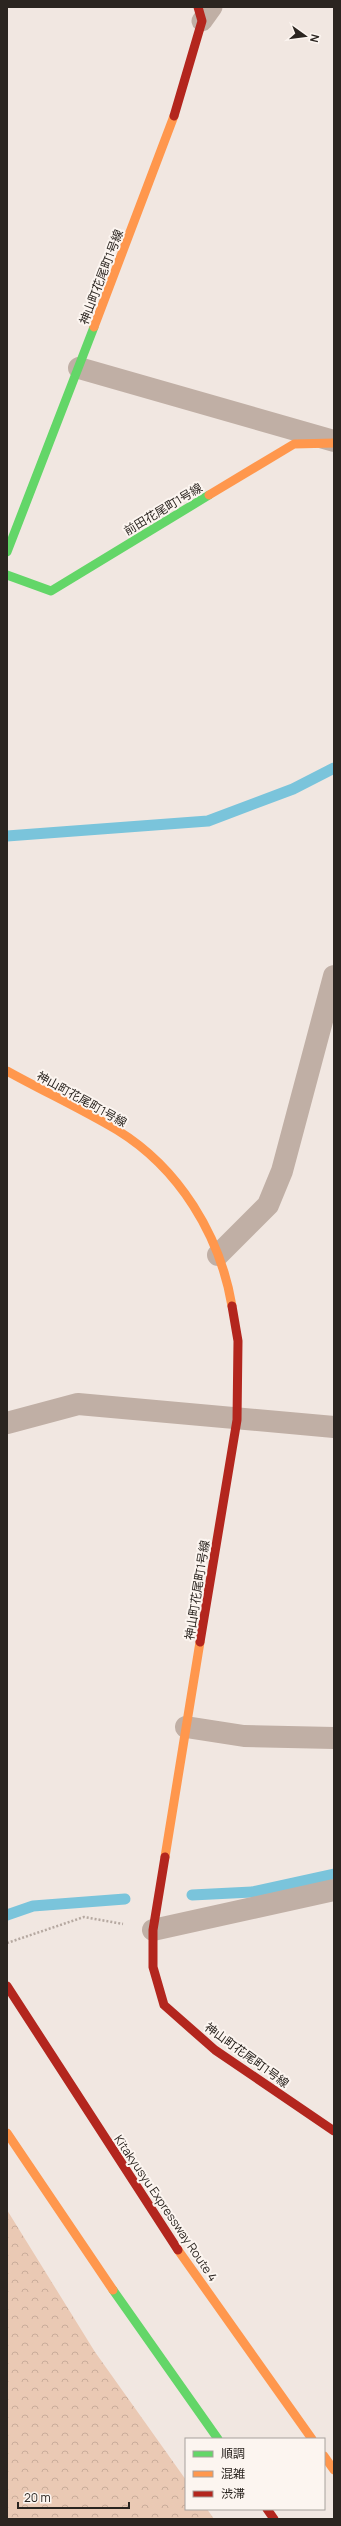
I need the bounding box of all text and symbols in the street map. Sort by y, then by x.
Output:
north arrow [285,16,325,56]
text: N [307,33,323,44]
street label: 神山町花尾町1号線 [75,227,127,327]
street label: 前田花尾町1号線 [121,479,205,539]
street label: 神山町花尾町1号線 [34,1067,130,1131]
street label: 神山町花尾町1号線 [181,1539,213,1641]
street label: 神山町花尾町1号線 [201,2019,293,2091]
street label: Kitakyusyu Expressway Route 4 [110,2131,222,2285]
legend [185,2438,325,2510]
text: 順調 [221,2445,245,2462]
text: 混雑 [221,2465,245,2482]
scale bar [18,2484,129,2510]
text: 渋滞 [221,2485,245,2502]
text: 20 m [24,2489,51,2506]

